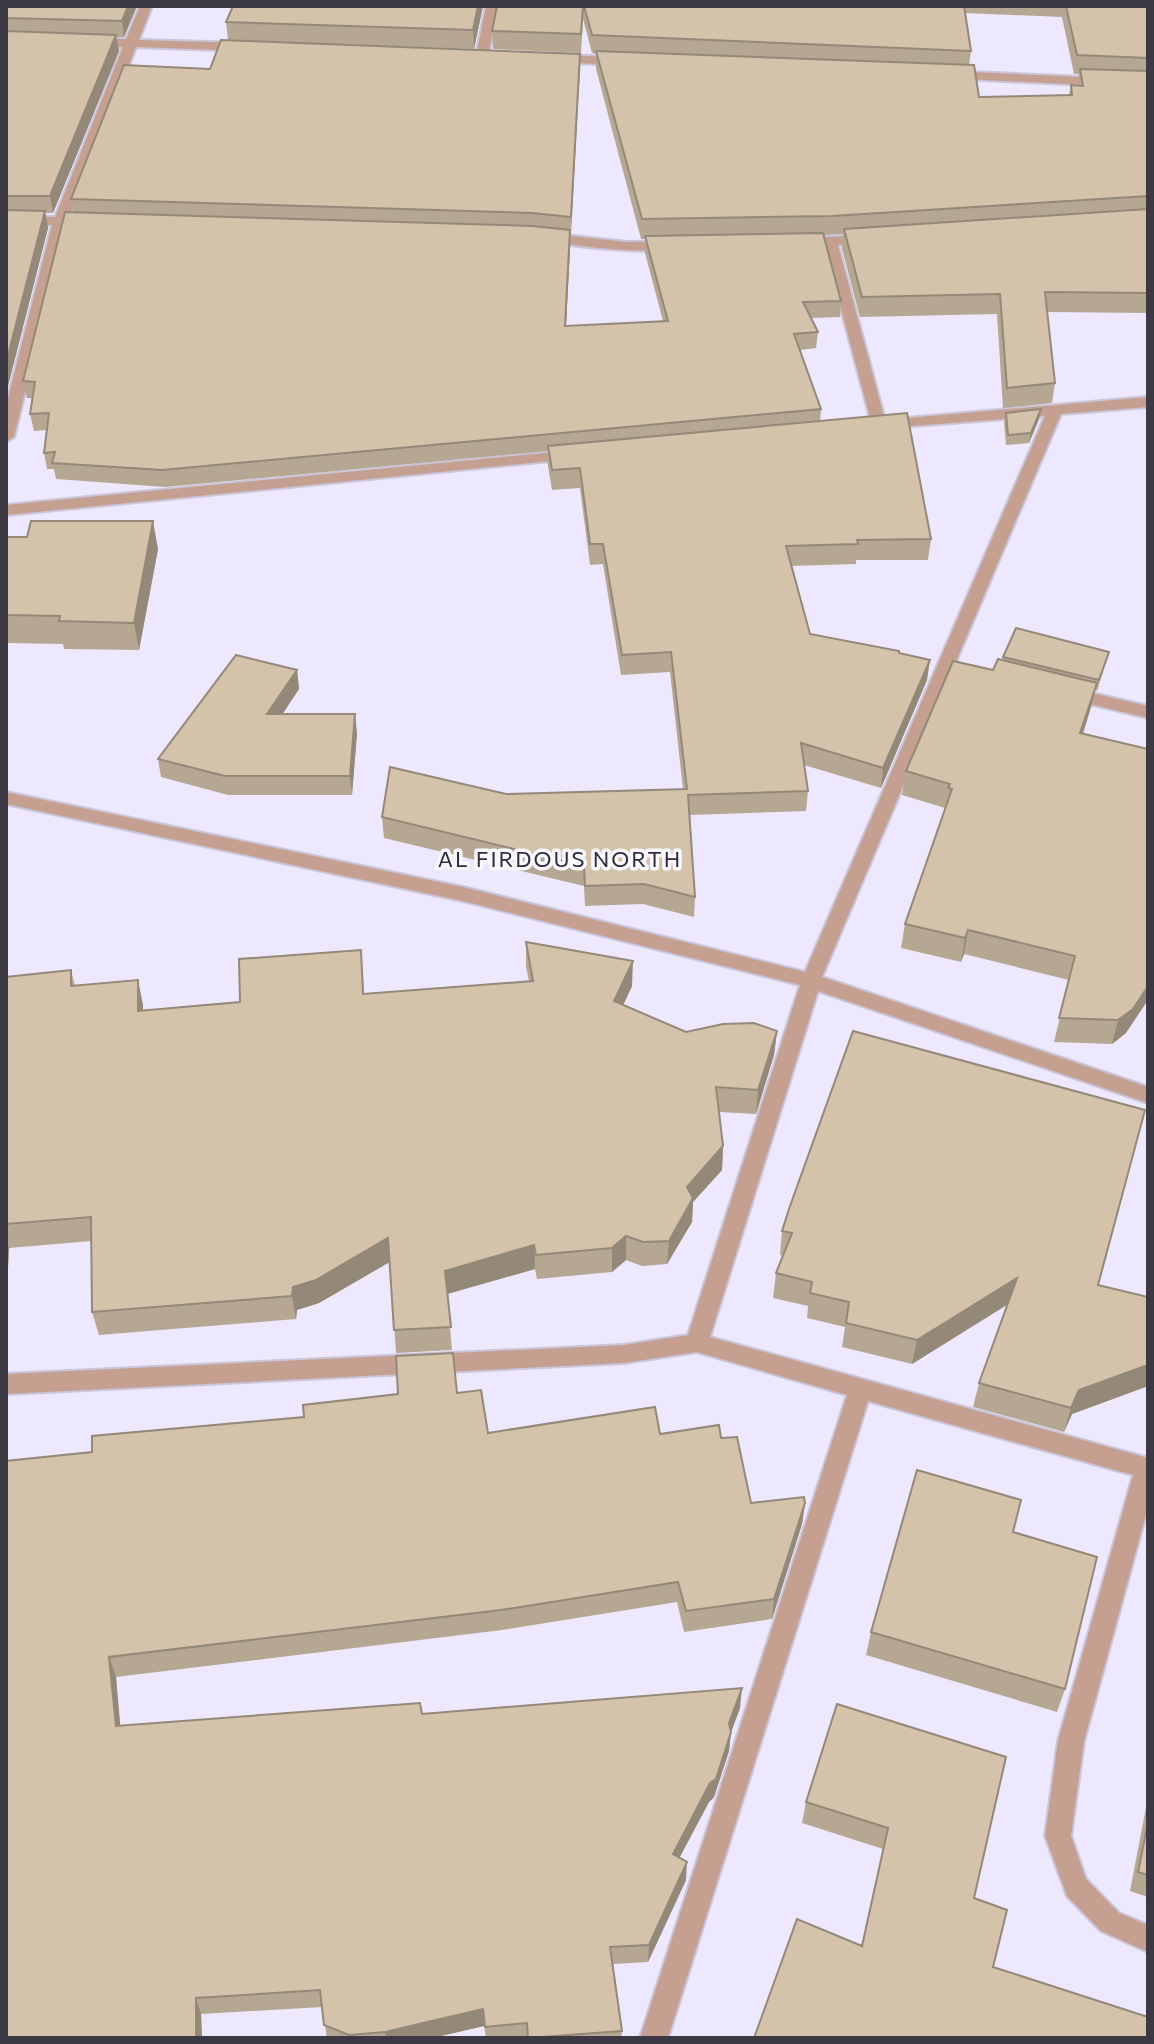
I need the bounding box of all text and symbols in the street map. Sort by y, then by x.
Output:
district label: AL FIRDOUS NORTH [438,845,682,872]

